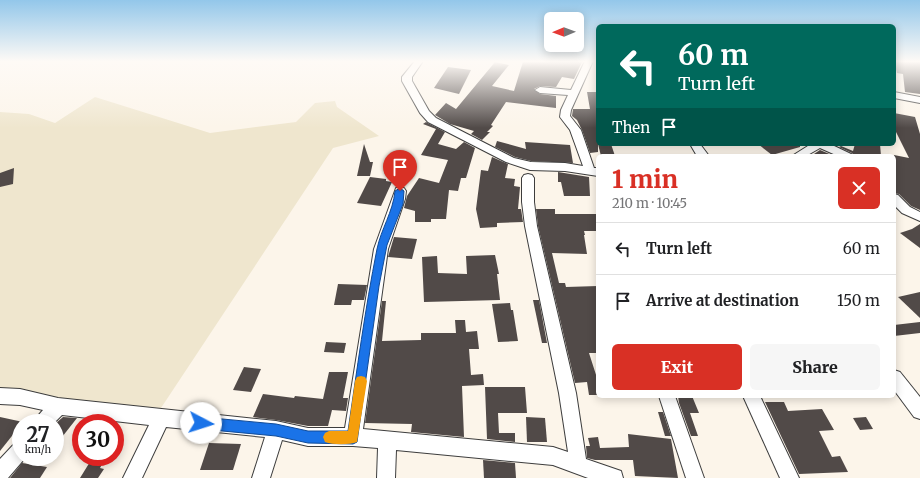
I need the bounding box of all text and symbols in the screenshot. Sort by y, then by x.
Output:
north arrow [544,12,584,52]
map controls [544,12,584,52]
text: 60 m [678,37,748,73]
icon: left [612,40,664,92]
text: Turn left [678,72,755,95]
icon: arrive [658,116,680,138]
text: Then [612,118,650,137]
pin [383,150,417,191]
icon: arrive [389,156,411,178]
text: 1 min [612,164,678,195]
button: close [838,167,880,209]
text: 210 m · 10:45 [612,195,687,212]
icon: left [612,238,634,260]
text: Turn left [646,239,712,258]
text: 60 m [843,239,880,258]
icon: arrive [612,290,634,312]
text: Arrive at destination [646,291,799,310]
text: 150 m [837,291,880,310]
button: Exit [612,344,742,390]
button: Share [750,344,880,390]
position arrow [180,402,222,444]
speed limit sign: 30 [72,414,124,466]
text: 27 [26,422,50,447]
text: km/h [25,443,51,456]

